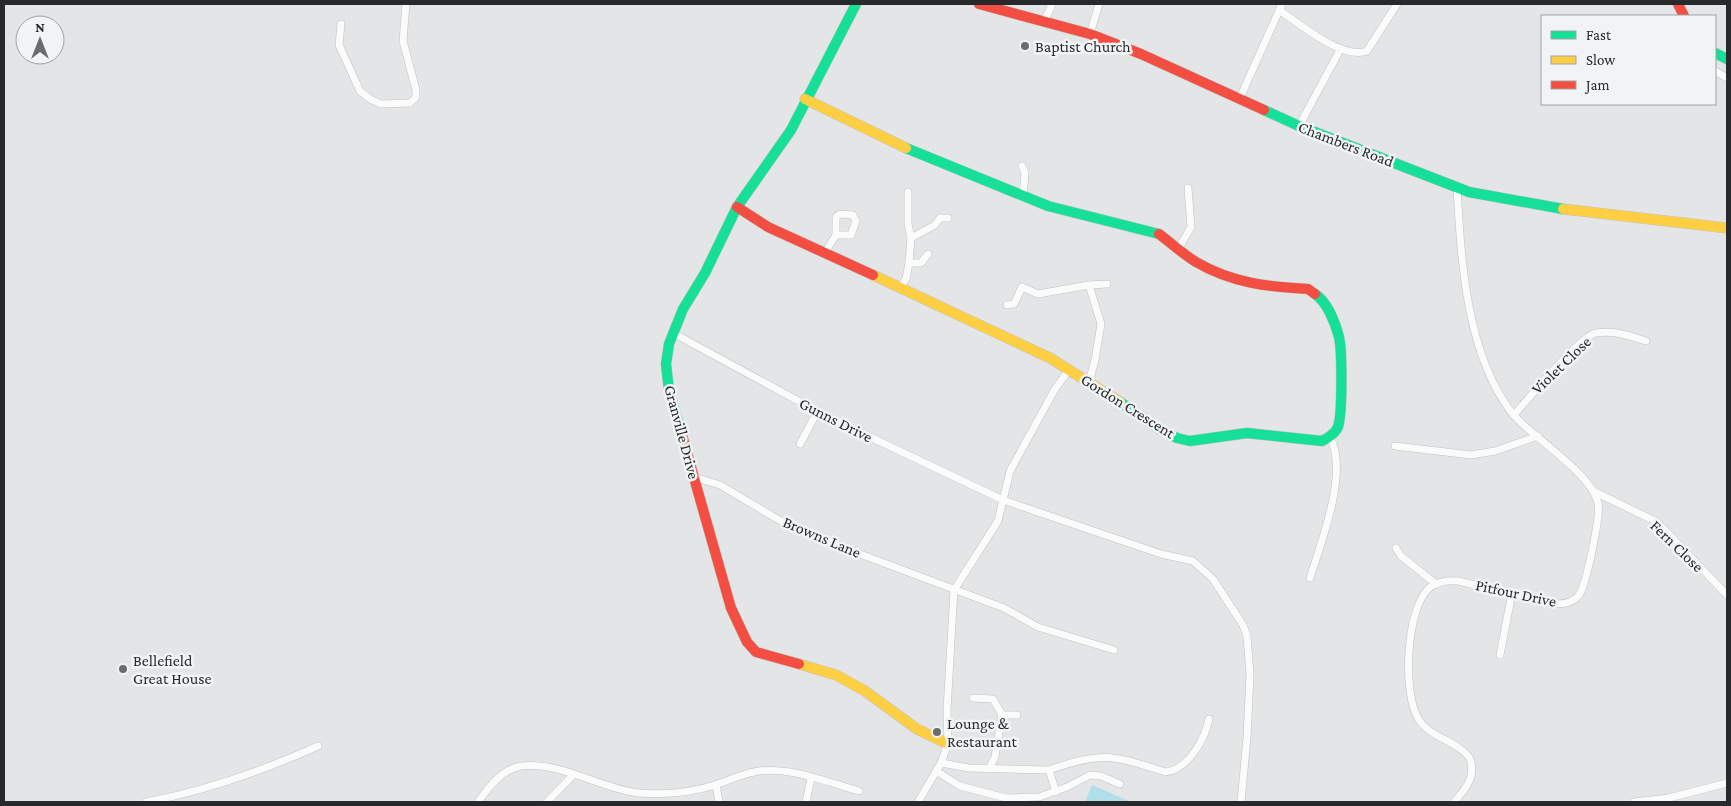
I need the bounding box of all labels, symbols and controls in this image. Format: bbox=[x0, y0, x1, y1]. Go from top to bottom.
north arrow bbox=[15, 15, 65, 65]
legend bbox=[1541, 15, 1716, 105]
text: N bbox=[35, 19, 45, 35]
text: Fast bbox=[1586, 27, 1612, 43]
place label: Baptist Church bbox=[1035, 38, 1131, 56]
marker: Baptist Church bbox=[1019, 40, 1031, 52]
text: Slow bbox=[1586, 52, 1616, 68]
text: Jam bbox=[1584, 77, 1609, 94]
street label: Chambers Road bbox=[1296, 118, 1397, 170]
street label: Violet Close bbox=[1528, 333, 1594, 397]
street label: Gordon Crescent bbox=[1078, 370, 1178, 442]
street label: Granville Drive bbox=[661, 383, 703, 481]
street label: Gunns Drive bbox=[797, 394, 875, 446]
street label: Browns Lane bbox=[781, 513, 863, 561]
street label: Fern Close bbox=[1647, 517, 1707, 575]
street label: Pitfour Drive bbox=[1474, 576, 1558, 610]
place label: Bellefield Great House bbox=[133, 652, 211, 687]
marker: Bellefield Great House bbox=[117, 663, 129, 675]
place label: Lounge & Restaurant bbox=[947, 715, 1017, 750]
marker: Lounge & Restaurant bbox=[931, 726, 943, 738]

